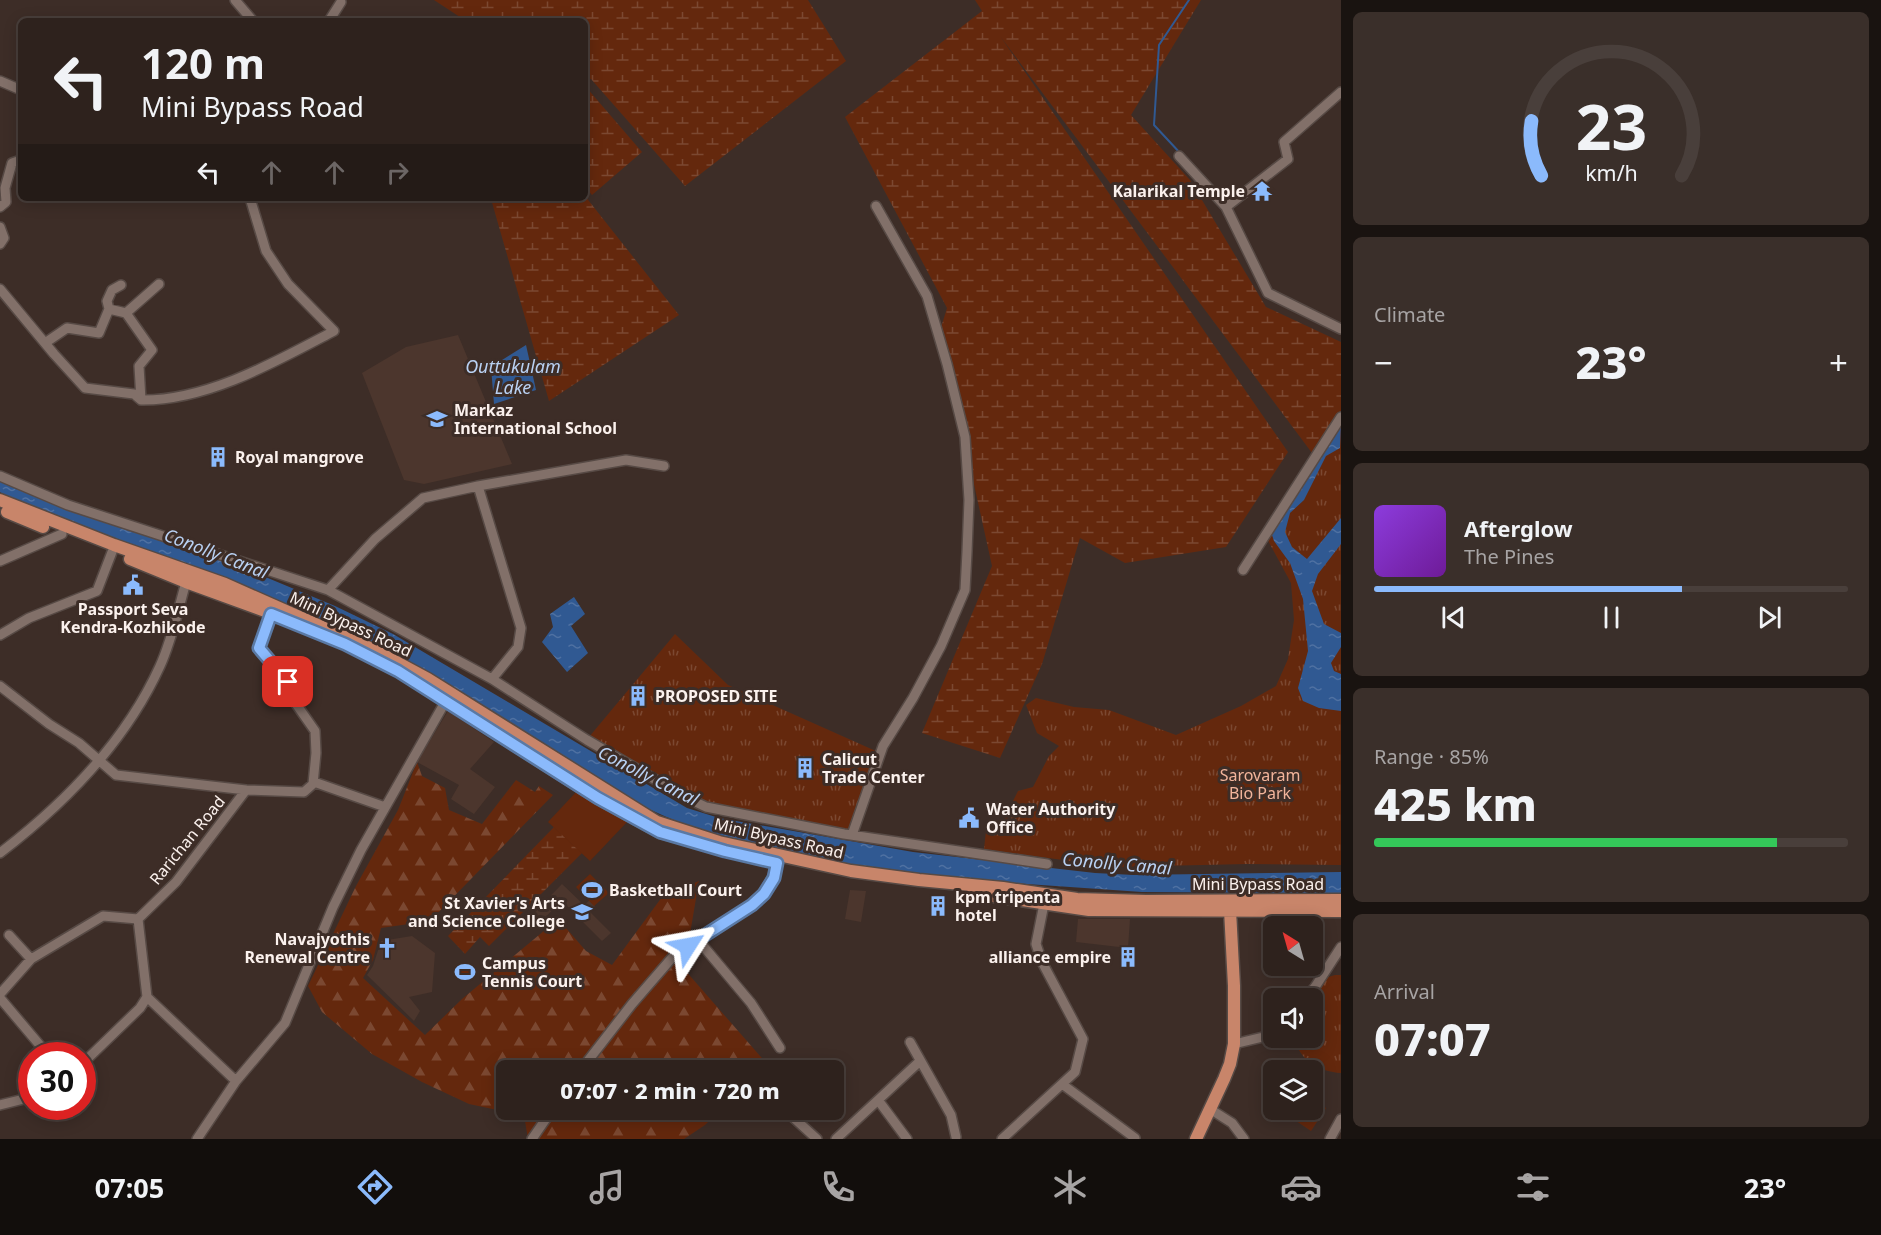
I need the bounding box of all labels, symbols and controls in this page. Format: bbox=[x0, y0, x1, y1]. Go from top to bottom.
text: 120 m bbox=[141, 34, 265, 91]
icon: left bbox=[42, 42, 120, 120]
text: 23 bbox=[1575, 83, 1647, 168]
text: Mini Bypass Road bbox=[141, 88, 364, 125]
icon: left bbox=[192, 156, 225, 189]
icon: ahead bbox=[255, 156, 288, 189]
icon: ahead bbox=[318, 156, 351, 189]
icon: right bbox=[381, 156, 414, 189]
text: km/h bbox=[1585, 158, 1637, 187]
temple icon: Kalarikal Temple bbox=[1250, 179, 1274, 203]
place label: Kalarikal Temple bbox=[1112, 180, 1245, 202]
text: Climate bbox=[1374, 301, 1445, 328]
text: 23° bbox=[1575, 331, 1647, 392]
text: − bbox=[1374, 340, 1393, 385]
text: + bbox=[1829, 340, 1848, 385]
water label: Outtukulam Lake bbox=[465, 354, 561, 399]
place label: Markaz International School bbox=[454, 399, 617, 439]
school or university icon: Markaz International School bbox=[425, 407, 449, 431]
building icon: Royal mangrove bbox=[206, 445, 230, 469]
place label: Royal mangrove bbox=[235, 446, 364, 468]
text: Afterglow bbox=[1464, 513, 1573, 543]
water label: Conolly Canal bbox=[161, 522, 272, 584]
text: The Pines bbox=[1464, 543, 1554, 570]
public building icon: Passport Seva Kendra-Kozhikode bbox=[121, 573, 145, 597]
street label: Mini Bypass Road bbox=[286, 586, 416, 662]
place label: Passport Seva Kendra-Kozhikode bbox=[60, 598, 206, 638]
icon: previous bbox=[1437, 601, 1470, 634]
icon: pause bbox=[1595, 601, 1628, 634]
icon: next bbox=[1753, 601, 1786, 634]
pin bbox=[262, 656, 313, 707]
icon: arrive bbox=[271, 665, 304, 698]
building icon: PROPOSED SITE bbox=[626, 684, 650, 708]
place label: PROPOSED SITE bbox=[655, 685, 778, 707]
water label: Conolly Canal bbox=[594, 740, 703, 811]
text: Range · 85% bbox=[1374, 743, 1489, 770]
place label: Calicut Trade Center bbox=[822, 748, 925, 788]
building icon: Calicut Trade Center bbox=[793, 756, 817, 780]
park label: Sarovaram Bio Park bbox=[1220, 764, 1300, 804]
text: 425 km bbox=[1374, 773, 1537, 834]
street label: Rarichan Road bbox=[144, 791, 230, 889]
place label: Water Authority Office bbox=[986, 798, 1116, 838]
public building icon: Water Authority Office bbox=[957, 806, 981, 830]
street label: Mini Bypass Road bbox=[712, 812, 846, 864]
water label: Conolly Canal bbox=[1061, 846, 1173, 880]
street label: Mini Bypass Road bbox=[1192, 873, 1324, 895]
sports icon: Basketball Court bbox=[580, 878, 604, 902]
place label: Basketball Court bbox=[609, 879, 742, 901]
place label: kpm tripenta hotel bbox=[955, 886, 1060, 926]
place label: St Xavier's Arts and Science College bbox=[408, 892, 565, 932]
building icon: kpm tripenta hotel bbox=[926, 894, 950, 918]
school or university icon: St Xavier's Arts and Science College bbox=[570, 900, 594, 924]
position arrow bbox=[656, 914, 720, 978]
north arrow bbox=[1263, 916, 1323, 976]
map controls bbox=[1263, 916, 1323, 1120]
place label: Navajyothis Renewal Centre bbox=[245, 928, 370, 968]
church icon: Navajyothis Renewal Centre bbox=[375, 936, 399, 960]
building icon: alliance empire bbox=[1116, 945, 1140, 969]
place label: alliance empire bbox=[989, 946, 1111, 968]
place label: Campus Tennis Court bbox=[482, 952, 582, 992]
sports icon: Campus Tennis Court bbox=[453, 960, 477, 984]
text: Arrival bbox=[1374, 978, 1435, 1005]
button: sound bbox=[1263, 988, 1323, 1048]
text: 07:07 bbox=[1374, 1008, 1491, 1069]
speed limit sign: 30 bbox=[18, 1042, 96, 1120]
button: layers bbox=[1263, 1060, 1323, 1120]
text: 07:07 · 2 min · 720 m bbox=[560, 1075, 780, 1105]
icon: directions bbox=[354, 1166, 396, 1208]
icon: music bbox=[586, 1166, 628, 1208]
icon: phone bbox=[817, 1166, 859, 1208]
icon: climate bbox=[1049, 1166, 1091, 1208]
icon: car bbox=[1280, 1166, 1322, 1208]
icon: filters bbox=[1512, 1166, 1554, 1208]
text: 07:05 bbox=[95, 1169, 164, 1206]
text: 23° bbox=[1744, 1169, 1786, 1206]

